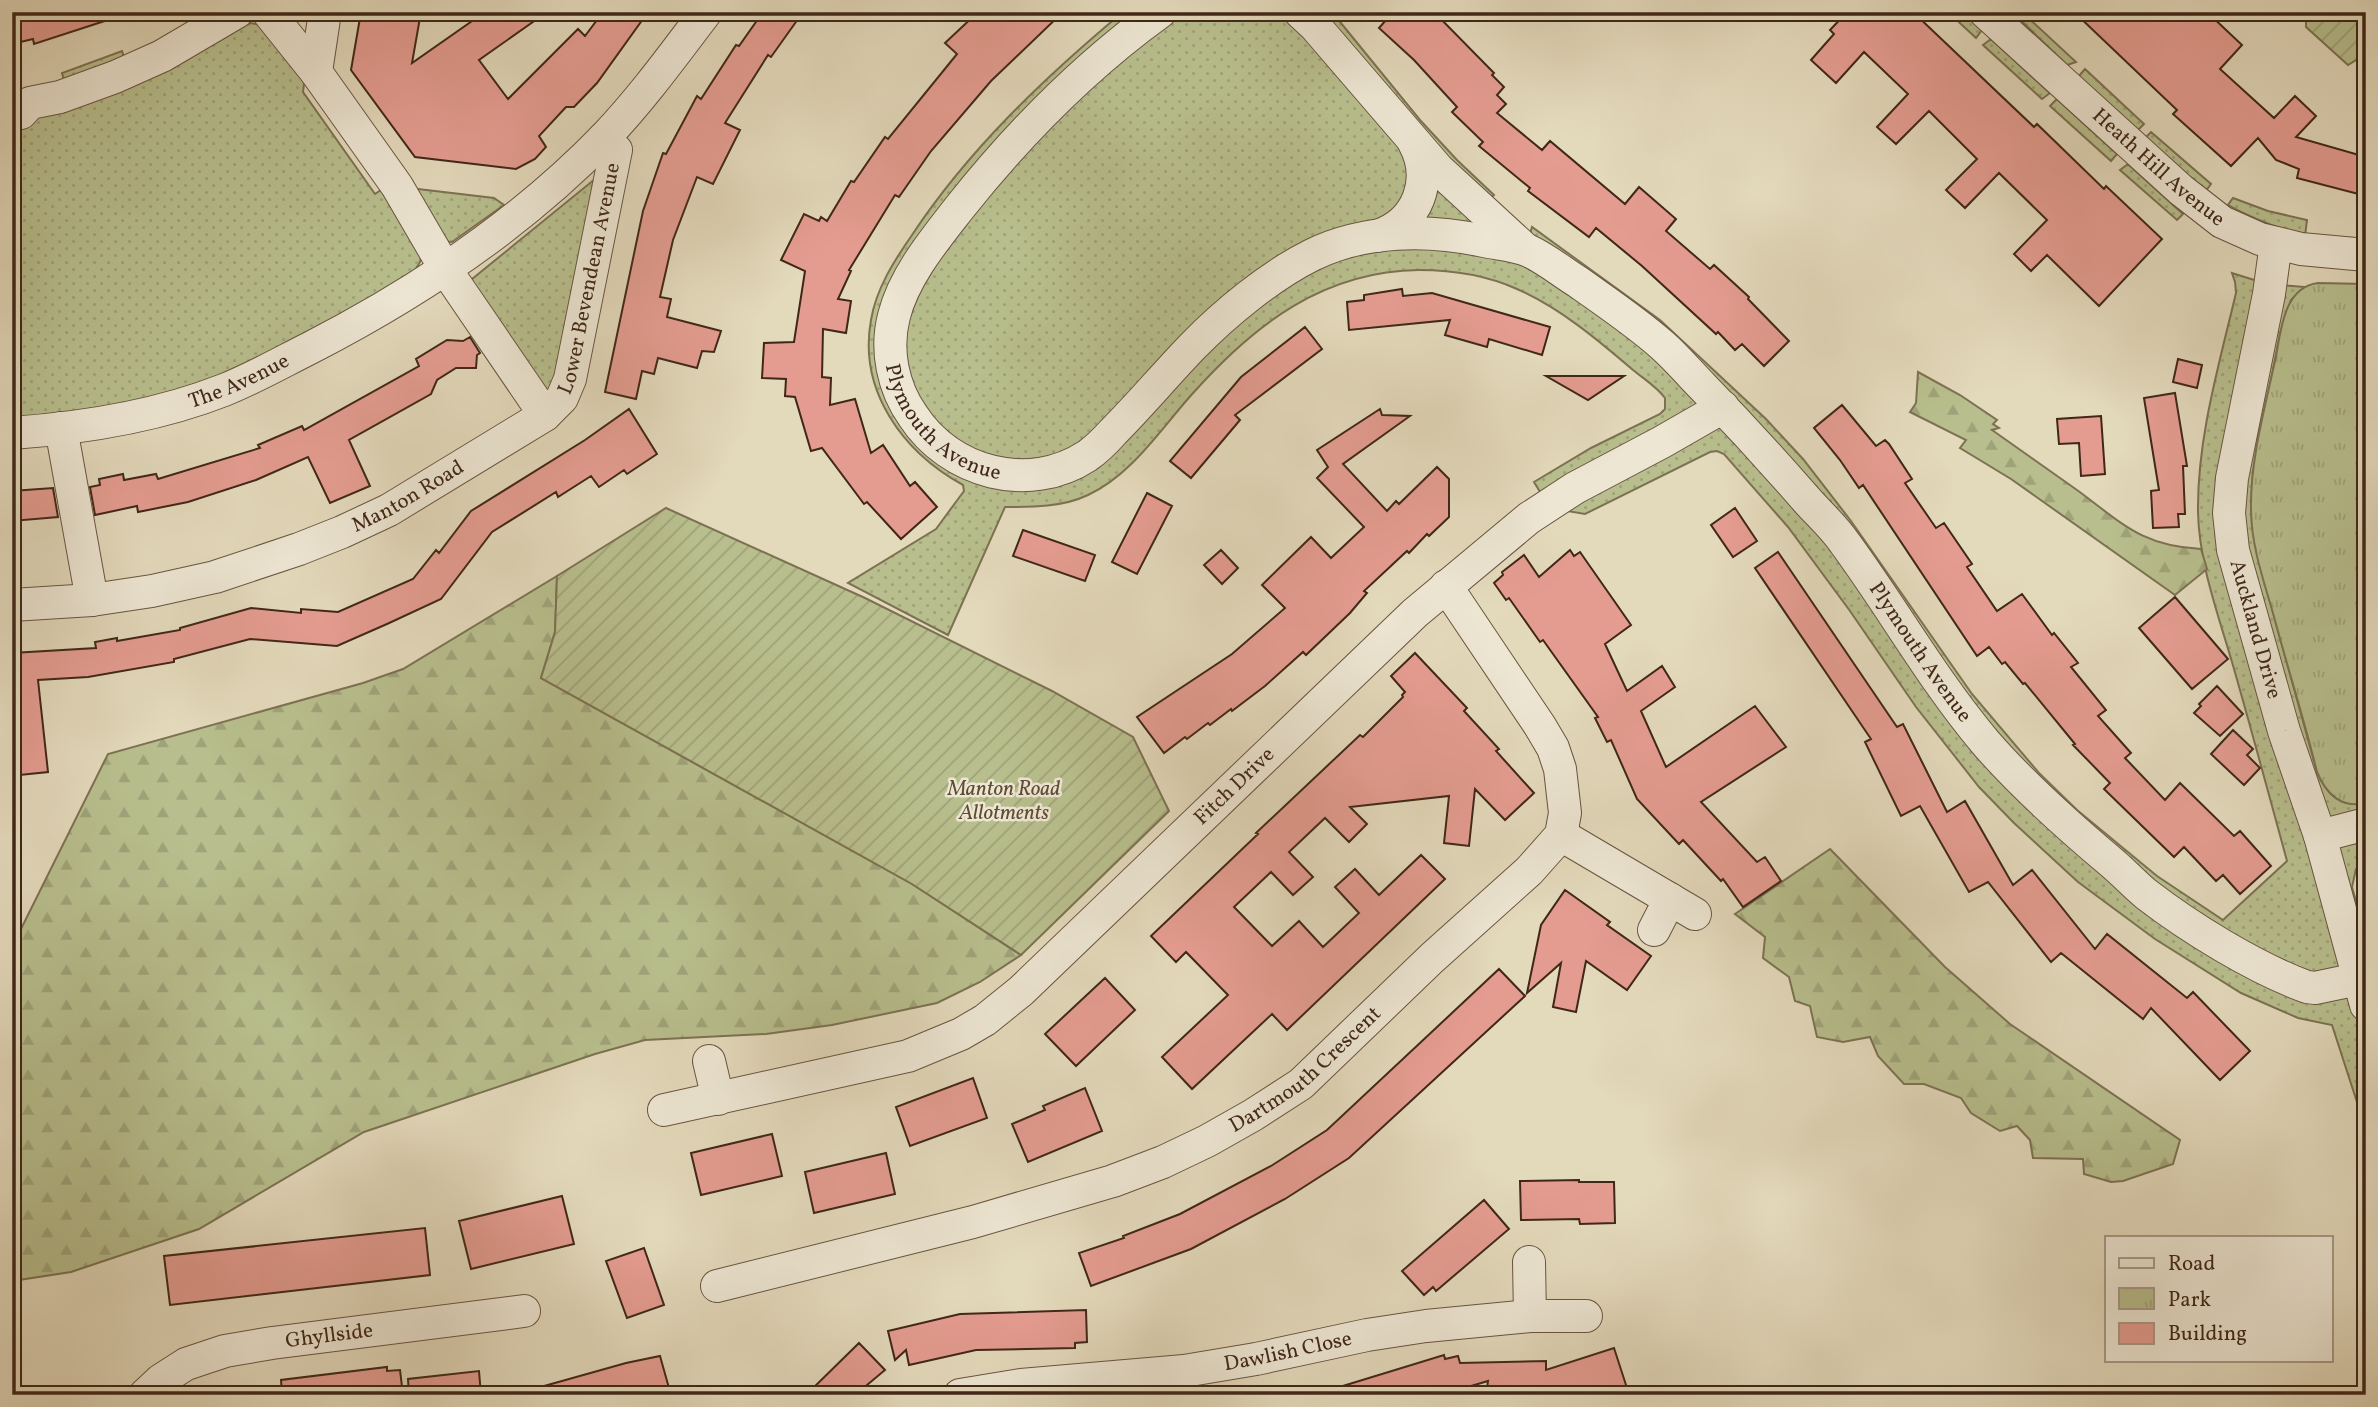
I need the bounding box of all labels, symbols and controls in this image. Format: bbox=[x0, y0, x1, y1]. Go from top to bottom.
street label: Heath Hill Avenue bbox=[2086, 102, 2231, 234]
street label: Lower Bevendean Avenue bbox=[551, 160, 628, 399]
street label: The Avenue bbox=[185, 347, 294, 416]
street label: Plymouth Avenue bbox=[878, 361, 1004, 488]
street label: Manton Road bbox=[347, 453, 470, 540]
street label: Auckland Drive bbox=[2222, 557, 2289, 702]
street label: Plymouth Avenue bbox=[1862, 576, 1979, 729]
street label: Fitch Drive bbox=[1188, 741, 1281, 832]
park label: Manton Road Allotments bbox=[947, 775, 1060, 828]
street label: Dartmouth Crescent bbox=[1224, 1000, 1388, 1140]
legend bbox=[2105, 1236, 2332, 1362]
text: Road bbox=[2168, 1250, 2215, 1279]
text: Park bbox=[2168, 1286, 2211, 1315]
street label: Ghyllside bbox=[284, 1316, 375, 1356]
text: Building bbox=[2168, 1320, 2247, 1349]
street label: Dawlish Close bbox=[1222, 1324, 1354, 1379]

